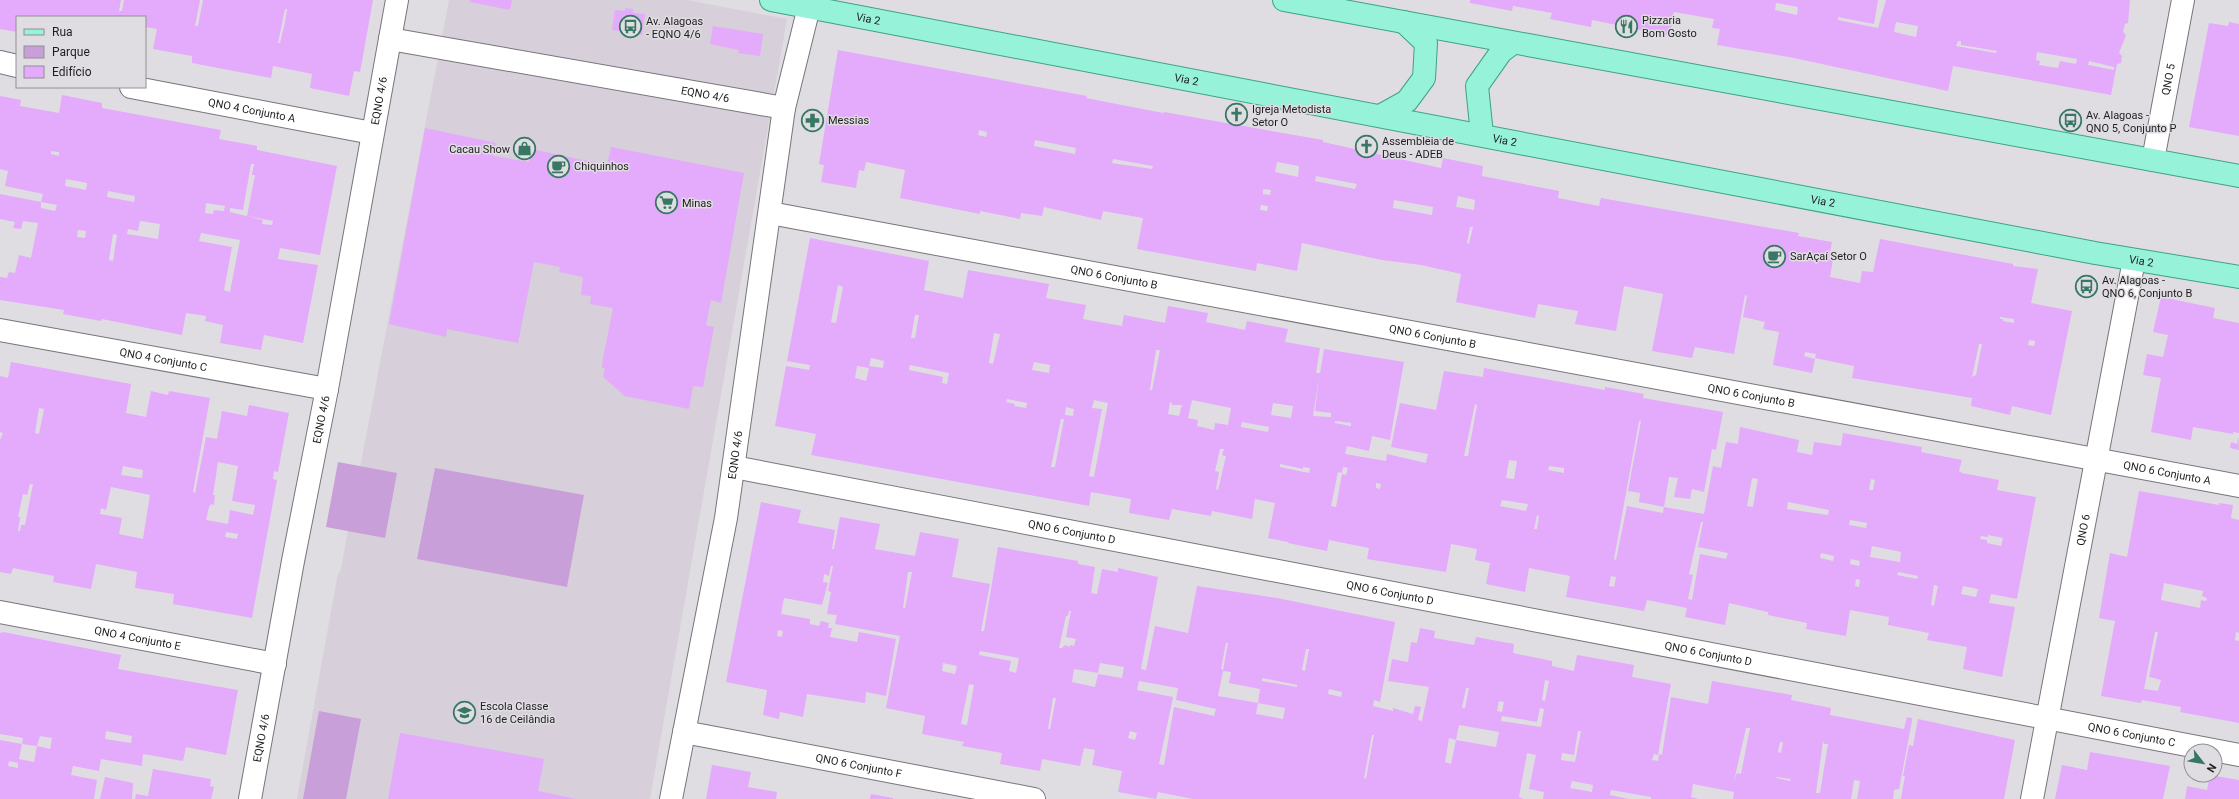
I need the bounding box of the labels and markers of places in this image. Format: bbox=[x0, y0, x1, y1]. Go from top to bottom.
restaurant icon: Pizzaria Bom Gosto bbox=[1614, 13, 1640, 39]
bus stop icon: Av. Alagoas - EQNO 4/6 bbox=[617, 14, 643, 40]
place label: Pizzaria Bom Gosto bbox=[1642, 14, 1697, 40]
place label: Av. Alagoas - EQNO 4/6 bbox=[646, 15, 704, 41]
church icon: Igreja Metodista Setor O bbox=[1224, 102, 1250, 128]
place label: Igreja Metodista Setor O bbox=[1252, 103, 1331, 129]
pharmacy icon: Messias bbox=[800, 107, 826, 133]
bus stop icon: Av. Alagoas - QNO 5, Conjunto P bbox=[2058, 108, 2084, 134]
place label: Av. Alagoas - QNO 5, Conjunto P bbox=[2086, 109, 2177, 135]
place label: Messias bbox=[828, 114, 869, 127]
church icon: Assembleia de Deus - ADEB bbox=[1353, 134, 1379, 160]
place label: Assembleia de Deus - ADEB bbox=[1382, 135, 1454, 161]
shop icon: Cacau Show bbox=[512, 136, 538, 162]
place label: Cacau Show bbox=[449, 143, 511, 156]
cafe icon: Chiquinhos bbox=[546, 153, 572, 179]
place label: Chiquinhos bbox=[574, 160, 629, 173]
supermarket icon: Minas bbox=[654, 190, 680, 216]
place label: Minas bbox=[682, 197, 712, 210]
cafe icon: SarAçaí Setor O bbox=[1762, 243, 1788, 269]
place label: SarAçaí Setor O bbox=[1790, 250, 1867, 263]
bus stop icon: Av. Alagoas - QNO 6, Conjunto B bbox=[2074, 273, 2100, 299]
place label: Av. Alagoas - QNO 6, Conjunto B bbox=[2102, 274, 2193, 300]
school or university icon: Escola Classe 16 de Ceilândia bbox=[452, 699, 478, 725]
place label: Escola Classe 16 de Ceilândia bbox=[480, 700, 555, 726]

